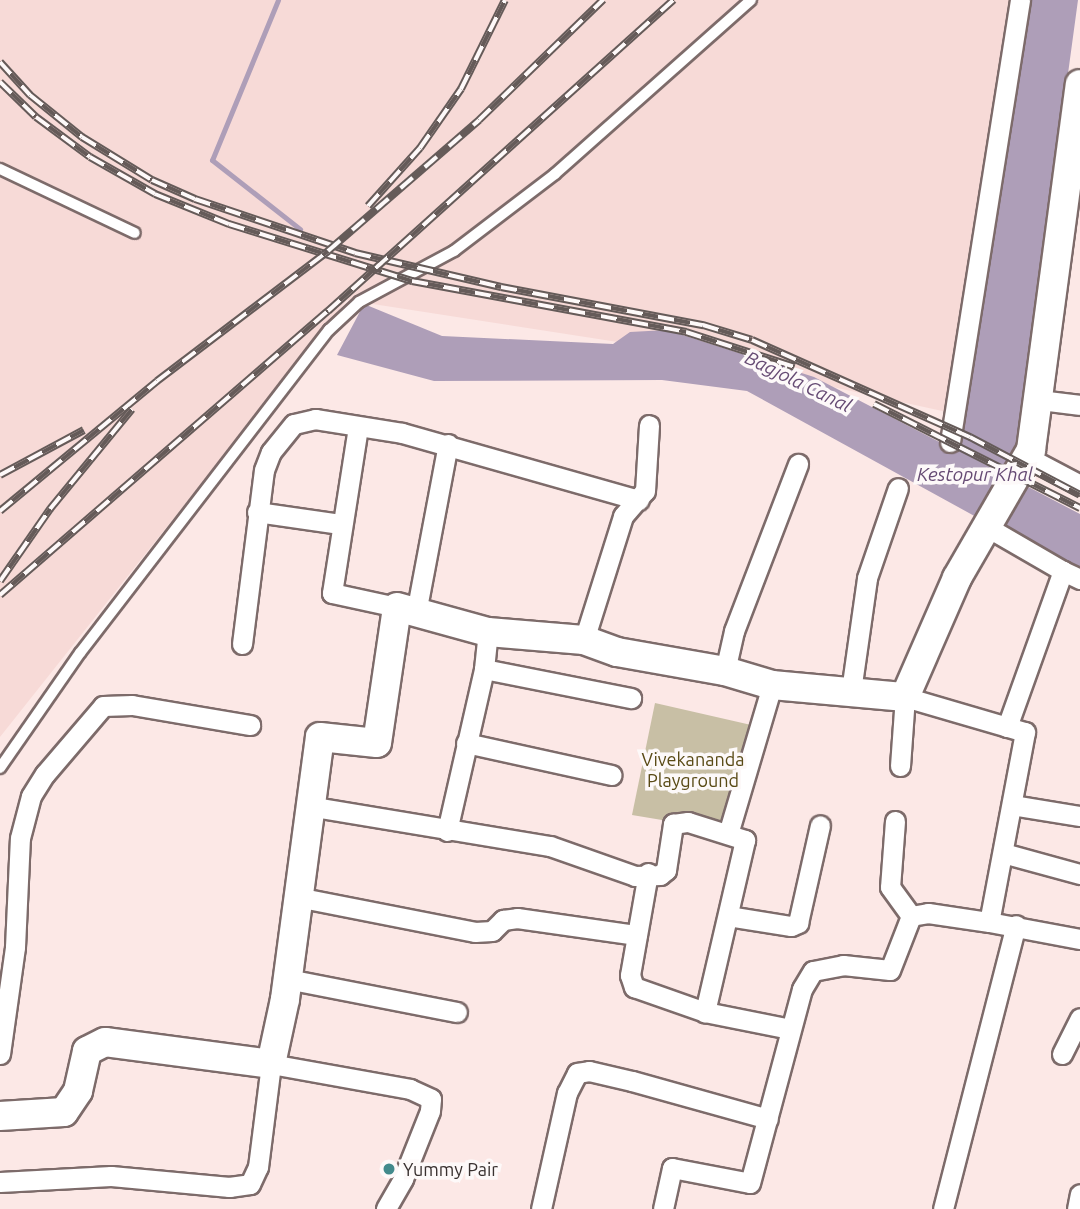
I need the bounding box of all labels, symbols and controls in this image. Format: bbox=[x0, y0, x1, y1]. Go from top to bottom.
water label: Bagjola Canal bbox=[741, 346, 855, 418]
water label: Kestopur Khal bbox=[917, 464, 1033, 486]
park label: Vivekananda Playground bbox=[642, 749, 744, 792]
place label: Yummy Pair bbox=[403, 1158, 498, 1180]
marker: Yummy Pair bbox=[381, 1161, 397, 1177]

